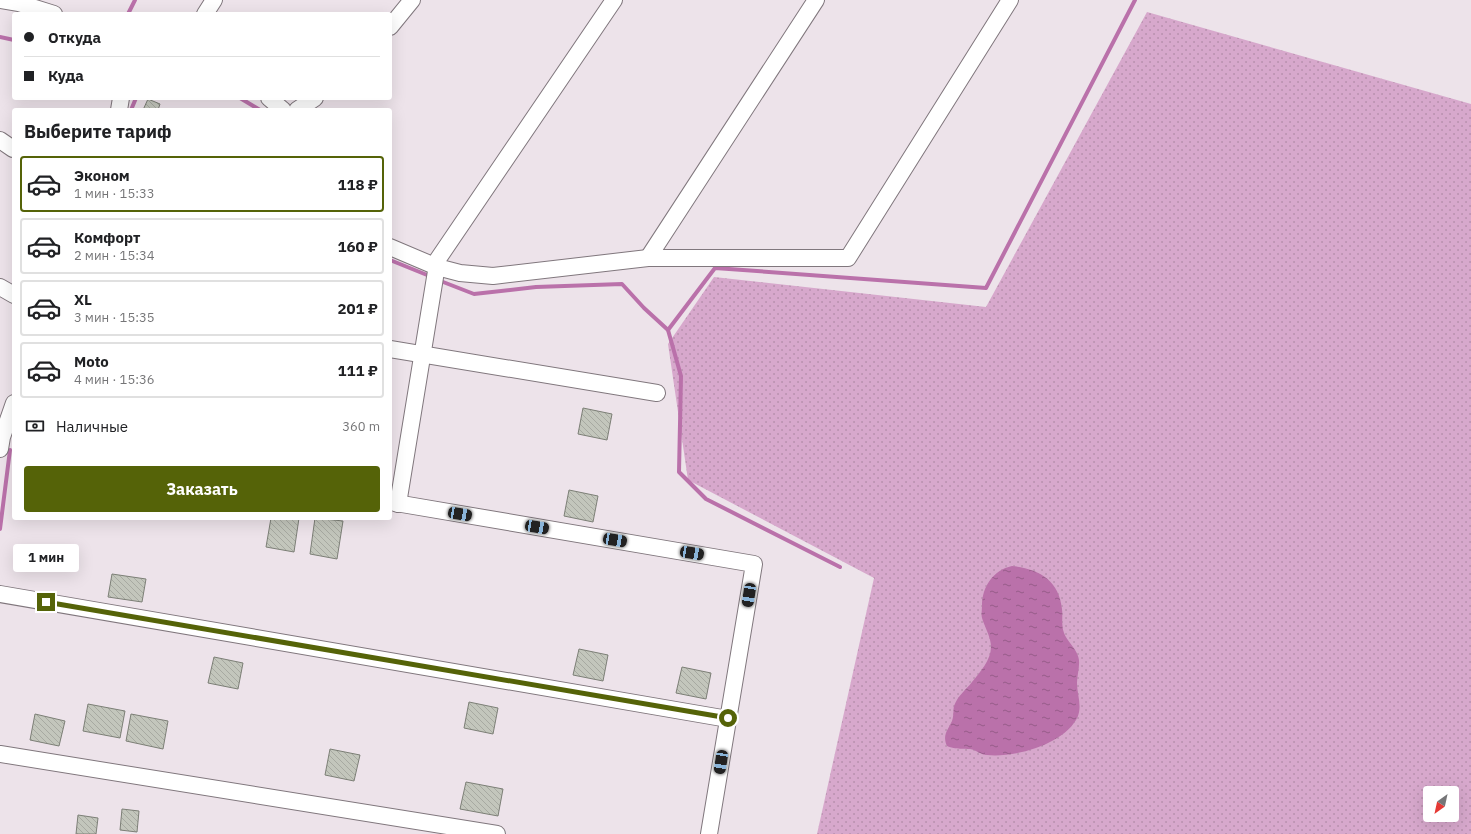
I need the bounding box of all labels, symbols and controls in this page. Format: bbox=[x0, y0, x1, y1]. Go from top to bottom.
text: Откуда bbox=[48, 28, 101, 47]
text: Куда bbox=[48, 66, 84, 85]
text: Выберите тариф bbox=[24, 120, 171, 143]
icon: car bbox=[26, 166, 62, 202]
text: Эконом bbox=[74, 166, 130, 185]
text: 118 ₽ bbox=[338, 175, 378, 194]
text: 1 мин · 15:33 bbox=[74, 185, 155, 202]
icon: car bbox=[26, 228, 62, 264]
text: Комфорт bbox=[74, 228, 140, 247]
text: 160 ₽ bbox=[338, 237, 378, 256]
text: 2 мин · 15:34 bbox=[74, 247, 155, 264]
icon: car bbox=[26, 290, 62, 326]
text: XL bbox=[74, 290, 92, 309]
text: 201 ₽ bbox=[338, 299, 378, 318]
text: 3 мин · 15:35 bbox=[74, 309, 155, 326]
icon: car bbox=[26, 352, 62, 388]
text: Moto bbox=[74, 352, 109, 371]
text: 111 ₽ bbox=[338, 361, 378, 380]
text: 4 мин · 15:36 bbox=[74, 371, 155, 388]
icon: cash bbox=[24, 415, 46, 437]
text: Наличные bbox=[56, 417, 128, 436]
text: 360 m bbox=[342, 418, 380, 435]
button: Заказать bbox=[24, 466, 380, 512]
car bbox=[447, 506, 473, 522]
car bbox=[524, 519, 550, 535]
car bbox=[602, 532, 628, 548]
callout: 1 мин bbox=[13, 544, 79, 572]
car bbox=[679, 545, 705, 561]
text: 1 мин bbox=[28, 549, 64, 566]
car bbox=[741, 582, 757, 608]
route end bbox=[37, 593, 55, 611]
route start bbox=[719, 709, 737, 727]
car bbox=[713, 749, 729, 775]
north arrow bbox=[1423, 786, 1459, 822]
map controls bbox=[1423, 786, 1459, 822]

